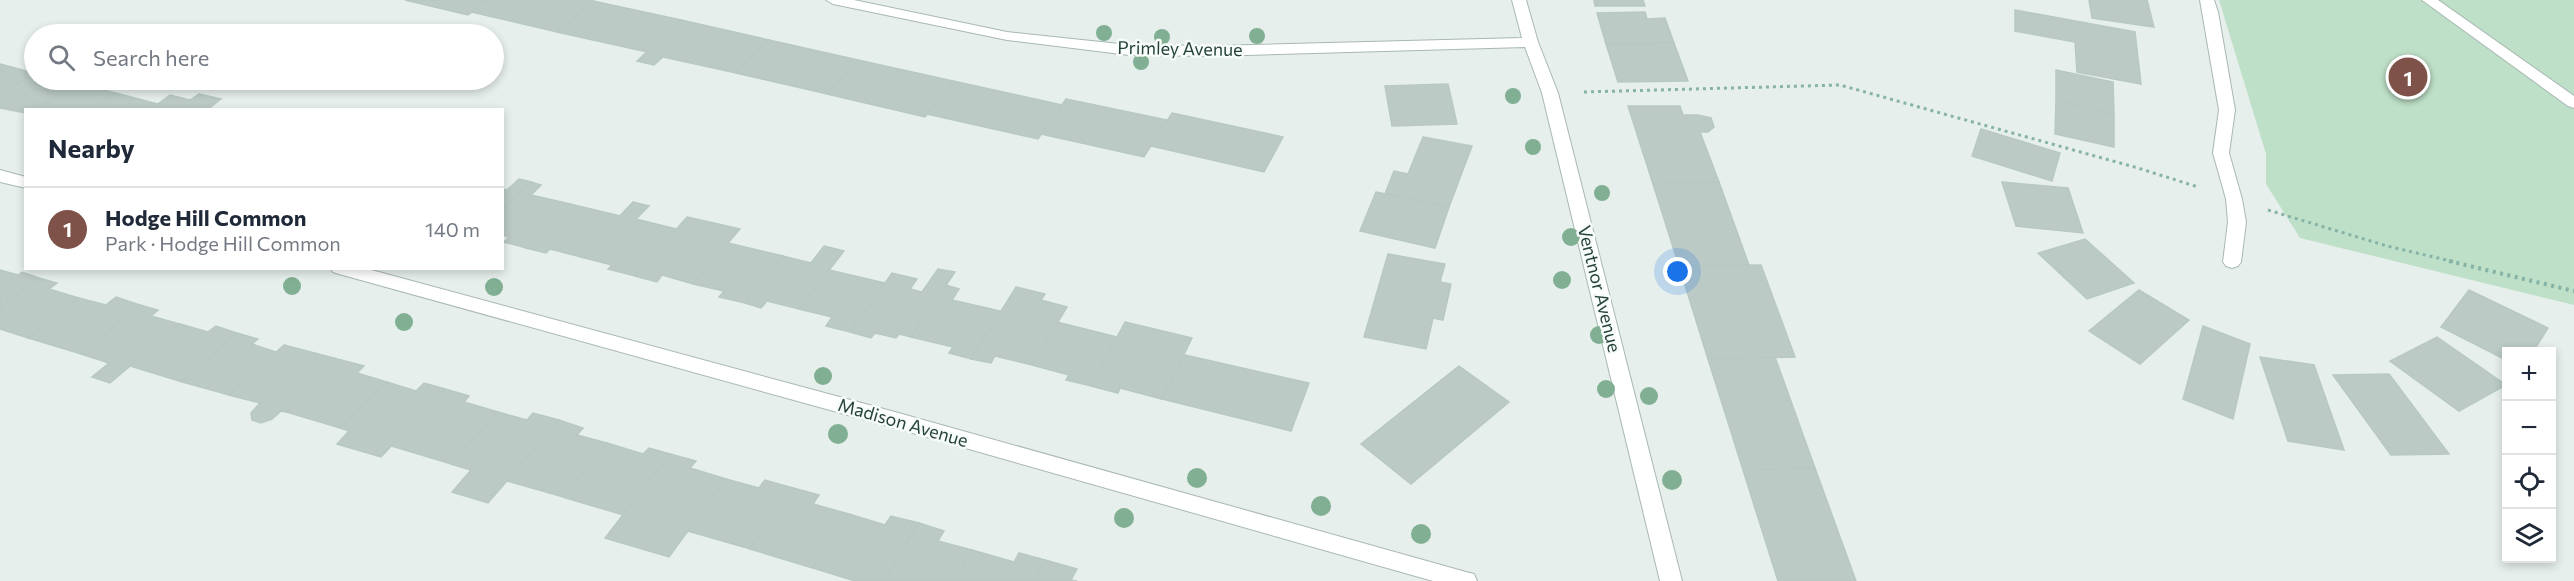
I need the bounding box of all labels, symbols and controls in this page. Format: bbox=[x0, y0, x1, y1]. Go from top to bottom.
search box bbox=[24, 24, 504, 90]
street label: Primley Avenue bbox=[1117, 36, 1243, 60]
icon: search bbox=[45, 41, 78, 74]
text: Search here bbox=[93, 44, 209, 71]
pin: 1 bbox=[2388, 54, 2428, 100]
text: Nearby bbox=[48, 132, 135, 163]
text: Hodge Hill Common bbox=[105, 204, 306, 231]
text: 1 bbox=[63, 217, 72, 241]
text: 140 m bbox=[425, 217, 480, 241]
street label: Ventnor Avenue bbox=[1574, 223, 1626, 354]
text: Park · Hodge Hill Common bbox=[105, 231, 341, 255]
your location bbox=[1663, 257, 1692, 286]
map controls bbox=[2502, 347, 2556, 563]
button: + bbox=[2502, 347, 2556, 401]
street label: Madison Avenue bbox=[836, 393, 971, 451]
button: − bbox=[2502, 401, 2556, 455]
button: locate bbox=[2502, 455, 2556, 509]
button: layers bbox=[2502, 509, 2556, 563]

